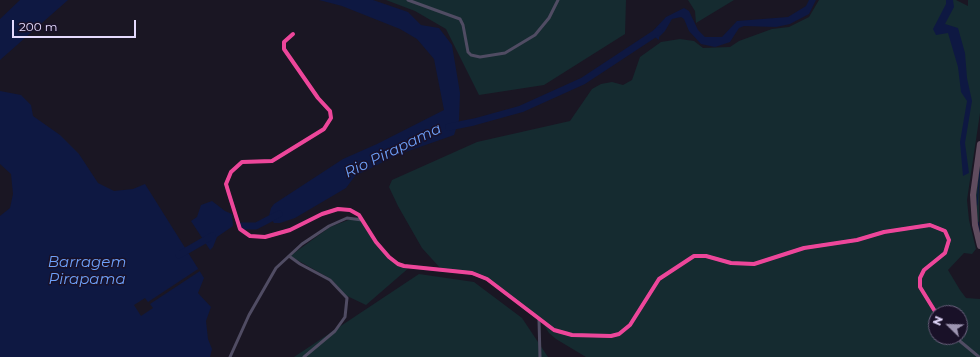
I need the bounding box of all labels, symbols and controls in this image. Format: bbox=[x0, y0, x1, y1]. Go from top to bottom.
scale bar bbox=[14, 12, 138, 38]
text: 200 m bbox=[19, 19, 58, 34]
water label: Rio Pirapama bbox=[342, 120, 444, 182]
water label: Barragem Pirapama bbox=[48, 254, 126, 289]
north arrow bbox=[928, 305, 968, 345]
text: N bbox=[930, 314, 946, 328]

